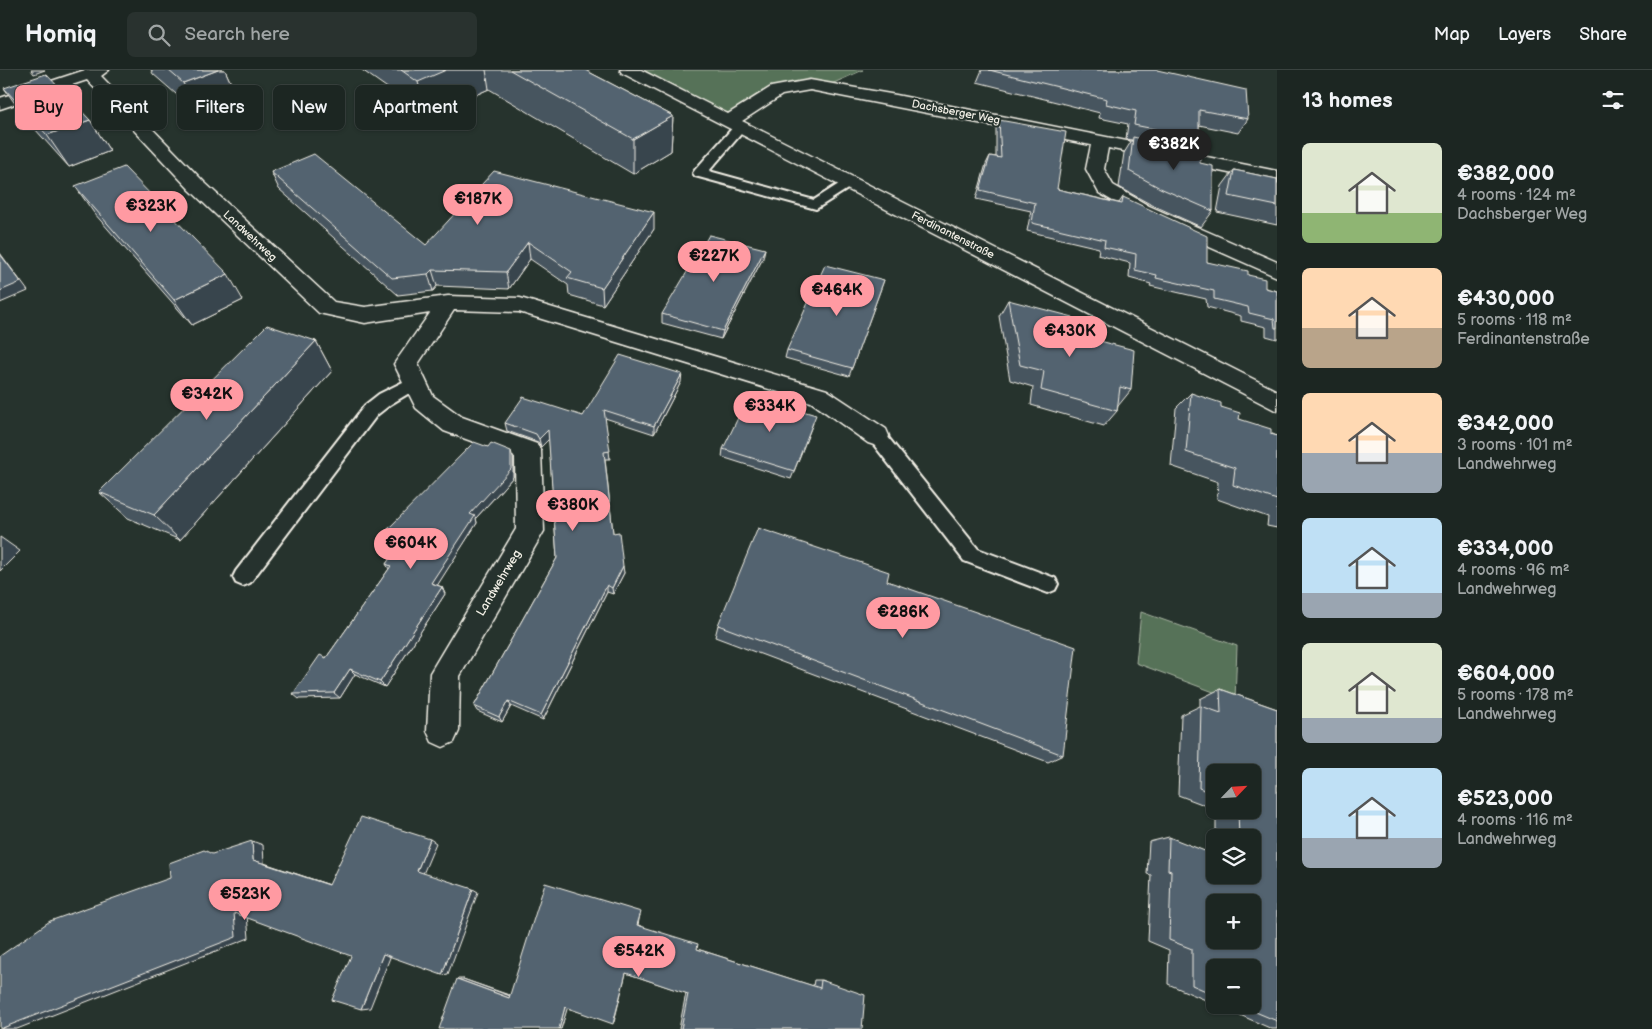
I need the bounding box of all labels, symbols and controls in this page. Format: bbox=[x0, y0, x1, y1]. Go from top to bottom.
search box bbox=[127, 12, 477, 57]
text: Homiq bbox=[25, 20, 97, 49]
icon: search bbox=[145, 21, 173, 49]
text: Search here bbox=[185, 23, 290, 46]
text: Map bbox=[1434, 24, 1470, 45]
text: Layers bbox=[1498, 24, 1551, 45]
text: Share bbox=[1579, 24, 1627, 45]
chip: Buy bbox=[15, 85, 82, 130]
chip: Rent bbox=[92, 85, 167, 130]
chip: Filters bbox=[177, 85, 263, 130]
chip: New bbox=[273, 85, 345, 130]
chip: Apartment bbox=[355, 85, 476, 130]
icon: filters bbox=[1599, 86, 1627, 114]
text: 13 homes bbox=[1302, 88, 1393, 113]
street label: Dachsberger Weg bbox=[911, 97, 1001, 127]
pin: €382K bbox=[1139, 128, 1209, 171]
text: €382K bbox=[1148, 135, 1200, 154]
text: €382,000 bbox=[1457, 161, 1554, 186]
icon: home bbox=[1342, 163, 1402, 223]
pin: €187K bbox=[443, 184, 513, 226]
text: 4 rooms · 124 m² bbox=[1457, 186, 1576, 205]
pin: €323K bbox=[116, 190, 186, 233]
text: €187K bbox=[454, 190, 502, 209]
text: €323K bbox=[126, 197, 176, 216]
text: Dachsberger Weg bbox=[1457, 205, 1587, 224]
street label: Landwehrweg bbox=[221, 208, 279, 264]
street label: Ferdinantenstraße bbox=[909, 208, 997, 262]
pin: €227K bbox=[679, 240, 749, 283]
text: €227K bbox=[689, 247, 739, 266]
pin: €464K bbox=[802, 274, 872, 317]
text: €464K bbox=[811, 281, 863, 300]
text: €430,000 bbox=[1457, 286, 1554, 311]
icon: home bbox=[1342, 288, 1402, 348]
text: 5 rooms · 118 m² bbox=[1457, 311, 1572, 330]
pin: €430K bbox=[1035, 316, 1105, 358]
text: €430K bbox=[1044, 322, 1096, 341]
text: Ferdinantenstraße bbox=[1457, 330, 1590, 349]
pin: €342K bbox=[172, 378, 242, 421]
text: €342K bbox=[181, 385, 233, 404]
pin: €334K bbox=[735, 390, 805, 433]
text: €334K bbox=[744, 397, 796, 416]
text: €342,000 bbox=[1457, 411, 1554, 436]
icon: home bbox=[1342, 413, 1402, 473]
text: 3 rooms · 101 m² bbox=[1457, 436, 1573, 455]
text: Landwehrweg bbox=[1457, 455, 1556, 474]
pin: €380K bbox=[538, 490, 608, 532]
text: €380K bbox=[547, 496, 599, 515]
pin: €604K bbox=[376, 528, 446, 570]
text: €604K bbox=[385, 534, 437, 553]
text: €334,000 bbox=[1457, 536, 1554, 561]
icon: home bbox=[1342, 538, 1402, 598]
street label: Landwehrweg bbox=[473, 547, 525, 619]
text: 4 rooms · 96 m² bbox=[1457, 561, 1570, 580]
text: Landwehrweg bbox=[1457, 580, 1556, 599]
pin: €286K bbox=[868, 596, 938, 639]
text: €286K bbox=[877, 603, 929, 622]
text: €604,000 bbox=[1457, 661, 1555, 686]
icon: home bbox=[1342, 663, 1402, 723]
text: 5 rooms · 178 m² bbox=[1457, 686, 1574, 705]
text: Landwehrweg bbox=[1457, 705, 1556, 724]
north arrow bbox=[1206, 764, 1261, 819]
map controls bbox=[1206, 764, 1261, 1014]
text: €523,000 bbox=[1457, 786, 1553, 811]
icon: home bbox=[1342, 788, 1402, 848]
text: 4 rooms · 116 m² bbox=[1457, 811, 1573, 830]
button: layers bbox=[1206, 829, 1261, 884]
text: Landwehrweg bbox=[1457, 830, 1556, 849]
pin: €523K bbox=[210, 878, 280, 921]
text: €523K bbox=[220, 885, 270, 904]
button: + bbox=[1206, 894, 1261, 949]
pin: €542K bbox=[604, 936, 674, 978]
text: €542K bbox=[613, 942, 665, 961]
button: − bbox=[1206, 959, 1261, 1014]

